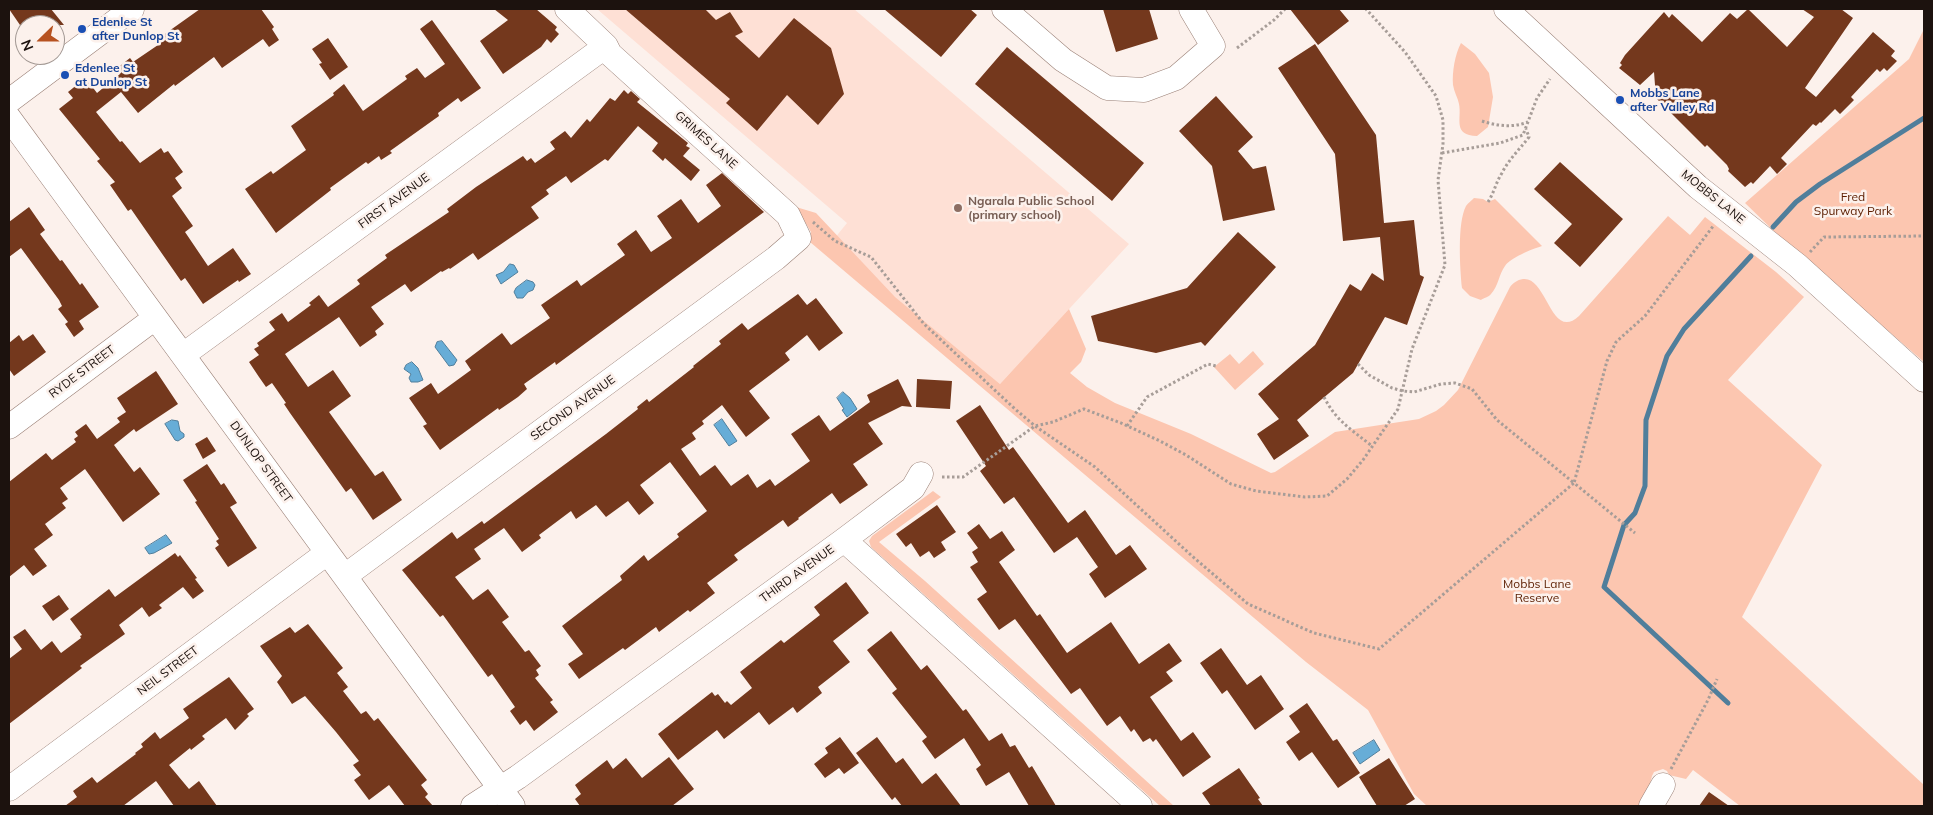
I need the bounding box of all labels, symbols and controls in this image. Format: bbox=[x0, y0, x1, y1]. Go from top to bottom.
north arrow bbox=[15, 15, 65, 65]
place label: Edenlee St after Dunlop St bbox=[92, 15, 179, 43]
marker: Edenlee St after Dunlop St bbox=[76, 23, 88, 35]
text: N bbox=[17, 37, 37, 54]
place label: Edenlee St at Dunlop St bbox=[75, 61, 147, 89]
marker: Edenlee St at Dunlop St bbox=[59, 69, 71, 81]
place label: Mobbs Lane after Valley Rd bbox=[1630, 86, 1714, 114]
marker: Mobbs Lane after Valley Rd bbox=[1614, 94, 1626, 106]
street label: GRIMES LANE bbox=[672, 108, 740, 172]
street label: MOBBS LANE bbox=[1678, 167, 1748, 227]
street label: FIRST AVENUE bbox=[356, 170, 432, 232]
park label: Fred Spurway Park bbox=[1814, 190, 1892, 218]
place label: Ngarala Public School (primary school) bbox=[968, 194, 1094, 222]
marker: Ngarala Public School (primary school) bbox=[952, 202, 964, 214]
street label: RYDE STREET bbox=[46, 343, 118, 401]
street label: SECOND AVENUE bbox=[528, 372, 618, 444]
street label: DUNLOP STREET bbox=[227, 419, 295, 505]
street label: THIRD AVENUE bbox=[757, 542, 837, 606]
park label: Mobbs Lane Reserve bbox=[1503, 577, 1571, 605]
street label: NEIL STREET bbox=[135, 643, 201, 699]

